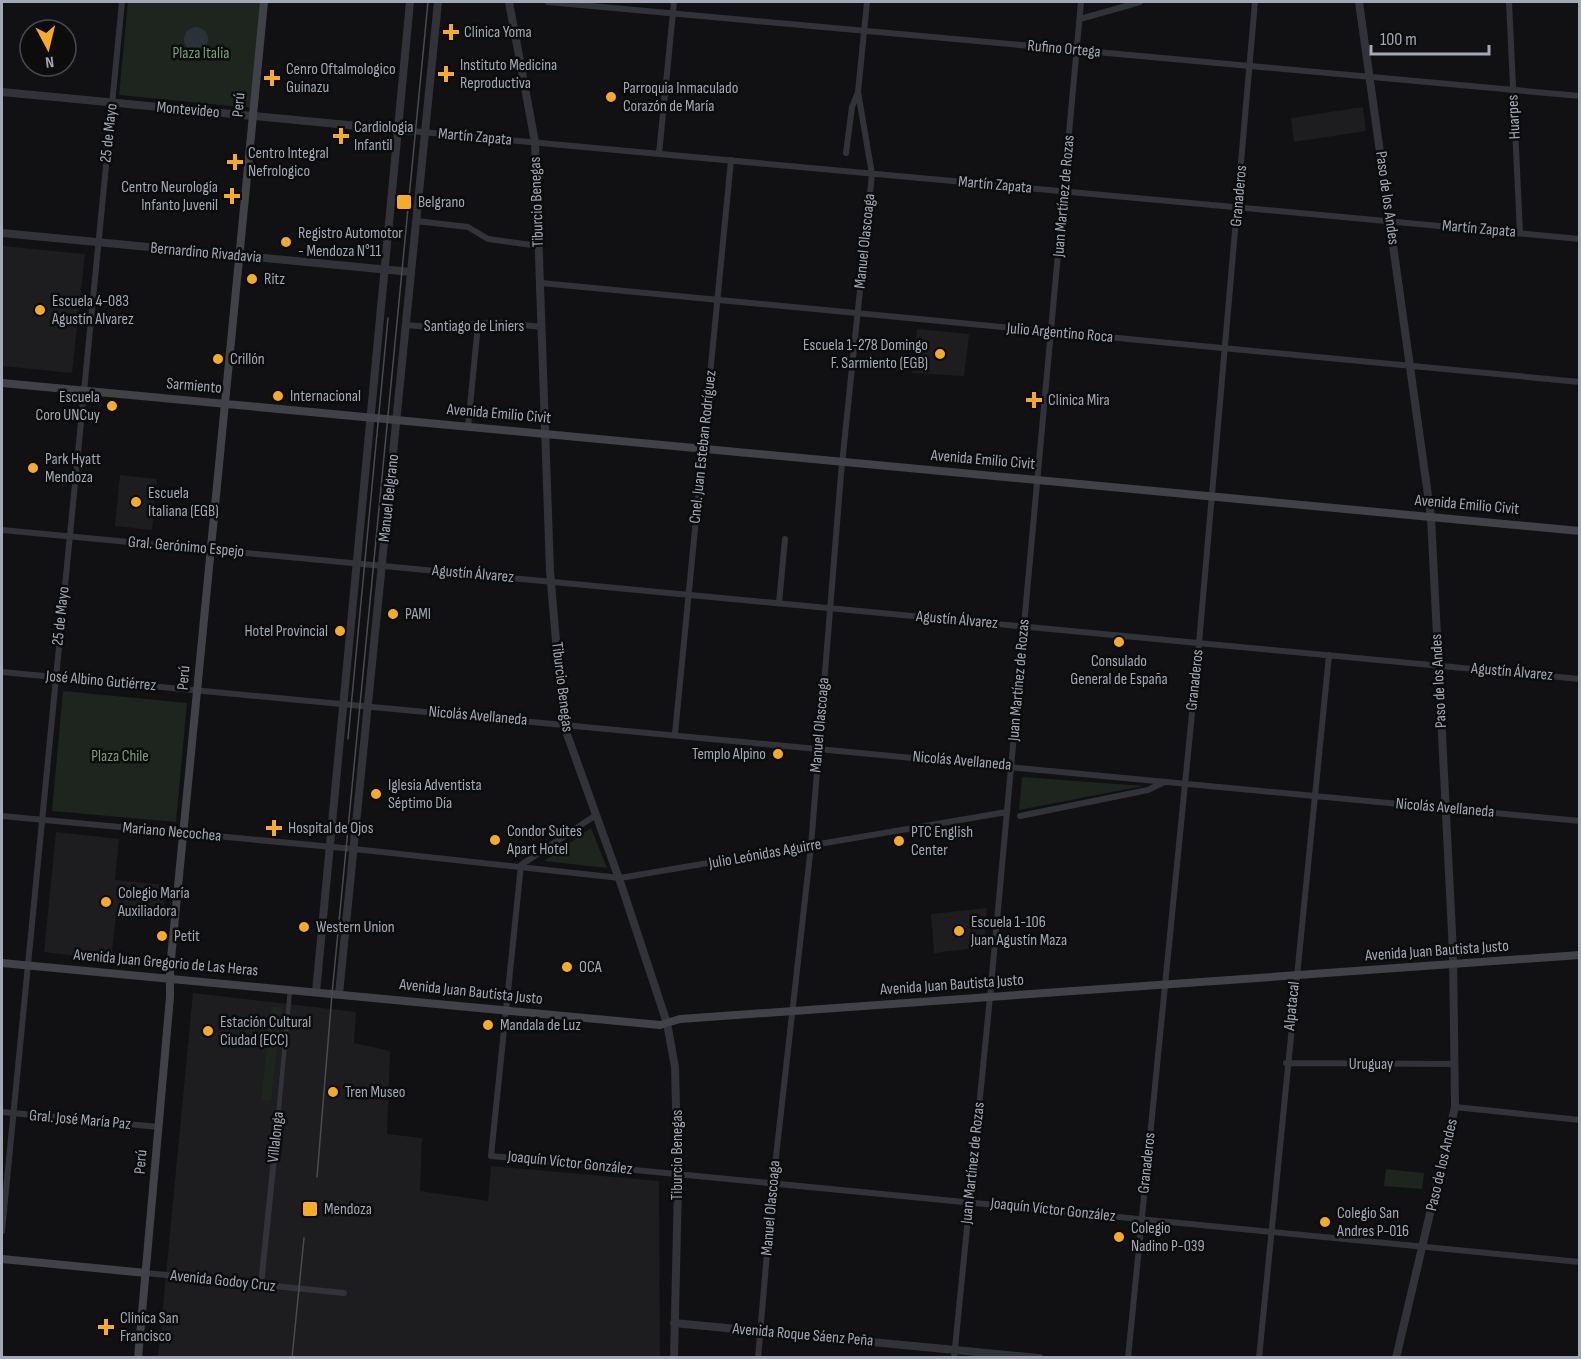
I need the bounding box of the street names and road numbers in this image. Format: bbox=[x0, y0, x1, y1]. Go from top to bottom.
street label: Rufino Ortega bbox=[1027, 36, 1101, 62]
street label: Perú bbox=[228, 92, 250, 118]
street label: Huarpes bbox=[1503, 94, 1525, 140]
street label: Montevideo bbox=[156, 98, 220, 122]
street label: 25 de Mayo bbox=[96, 102, 122, 164]
street label: Martín Zapata bbox=[437, 124, 513, 150]
street label: Juan Martínez de Rozas bbox=[1049, 134, 1079, 259]
street label: Paso de los Andes bbox=[1371, 150, 1403, 246]
street label: Tiburcio Benegas bbox=[526, 156, 548, 248]
street label: Granaderos bbox=[1227, 164, 1251, 227]
street label: Martín Zapata bbox=[957, 172, 1033, 198]
street label: Manuel Olascoaga bbox=[851, 193, 879, 289]
street label: Martín Zapata bbox=[1441, 216, 1517, 242]
street label: Bernardino Rivadavia bbox=[150, 239, 262, 267]
street label: Santiago de Liniers bbox=[424, 317, 524, 336]
street label: Julio Argentino Roca bbox=[1005, 319, 1114, 347]
street label: Cnel. Juan Esteban Rodríguez bbox=[685, 369, 721, 525]
street label: Sarmiento bbox=[165, 374, 223, 398]
street label: Avenida Emilio Civit bbox=[445, 400, 552, 428]
street label: Avenida Emilio Civit bbox=[929, 446, 1036, 474]
street label: Manuel Belgrano bbox=[375, 453, 403, 543]
street label: Avenida Emilio Civit bbox=[1413, 491, 1520, 519]
street label: Gral. Gerónimo Espejo bbox=[127, 532, 245, 562]
street label: Agustín Álvarez bbox=[430, 561, 515, 587]
street label: 25 de Mayo bbox=[48, 585, 74, 647]
street label: Agustín Álvarez bbox=[914, 607, 999, 633]
street label: Juan Martínez de Rozas bbox=[1004, 618, 1034, 743]
street label: Paso de los Andes bbox=[1427, 633, 1451, 728]
street label: Tiburcio Benegas bbox=[547, 641, 577, 733]
street label: Granaderos bbox=[1182, 648, 1208, 712]
street label: Agustín Álvarez bbox=[1469, 659, 1554, 685]
street label: Perú bbox=[173, 665, 195, 691]
street label: José Albino Gutiérrez bbox=[44, 667, 157, 695]
street label: Manuel Olascoaga bbox=[806, 677, 834, 773]
street label: Nicolás Avellaneda bbox=[428, 702, 528, 730]
street label: Nicolás Avellaneda bbox=[912, 747, 1012, 775]
street label: Nicolás Avellaneda bbox=[1395, 794, 1495, 822]
street label: Mariano Necochea bbox=[122, 818, 222, 846]
street label: Julio Leónidas Aguirre bbox=[706, 835, 823, 873]
street label: Avenida Juan Bautista Justo bbox=[1363, 936, 1510, 966]
street label: Avenida Juan Gregorio de Las Heras bbox=[72, 945, 259, 981]
street label: Avenida Juan Bautista Justo bbox=[878, 970, 1025, 1000]
street label: Avenida Juan Bautista Justo bbox=[397, 975, 544, 1009]
street label: Alpatacal bbox=[1280, 981, 1304, 1032]
street label: Uruguay bbox=[1349, 1055, 1393, 1074]
street label: Juan Martínez de Rozas bbox=[957, 1101, 989, 1226]
street label: Gral. José María Paz bbox=[28, 1106, 132, 1134]
street label: Tiburcio Benegas bbox=[668, 1109, 687, 1200]
street label: Villalonga bbox=[264, 1111, 288, 1163]
street label: Paso de los Andes bbox=[1422, 1117, 1462, 1213]
street label: Granaderos bbox=[1134, 1131, 1160, 1195]
street label: Joaquín Víctor González bbox=[506, 1147, 634, 1179]
street label: Perú bbox=[130, 1149, 152, 1175]
street label: Manuel Olascoaga bbox=[757, 1160, 785, 1256]
street label: Joaquín Víctor González bbox=[989, 1194, 1117, 1226]
street label: Avenida Godoy Cruz bbox=[168, 1266, 277, 1296]
street label: Avenida Roque Sáenz Peña bbox=[731, 1319, 874, 1351]

